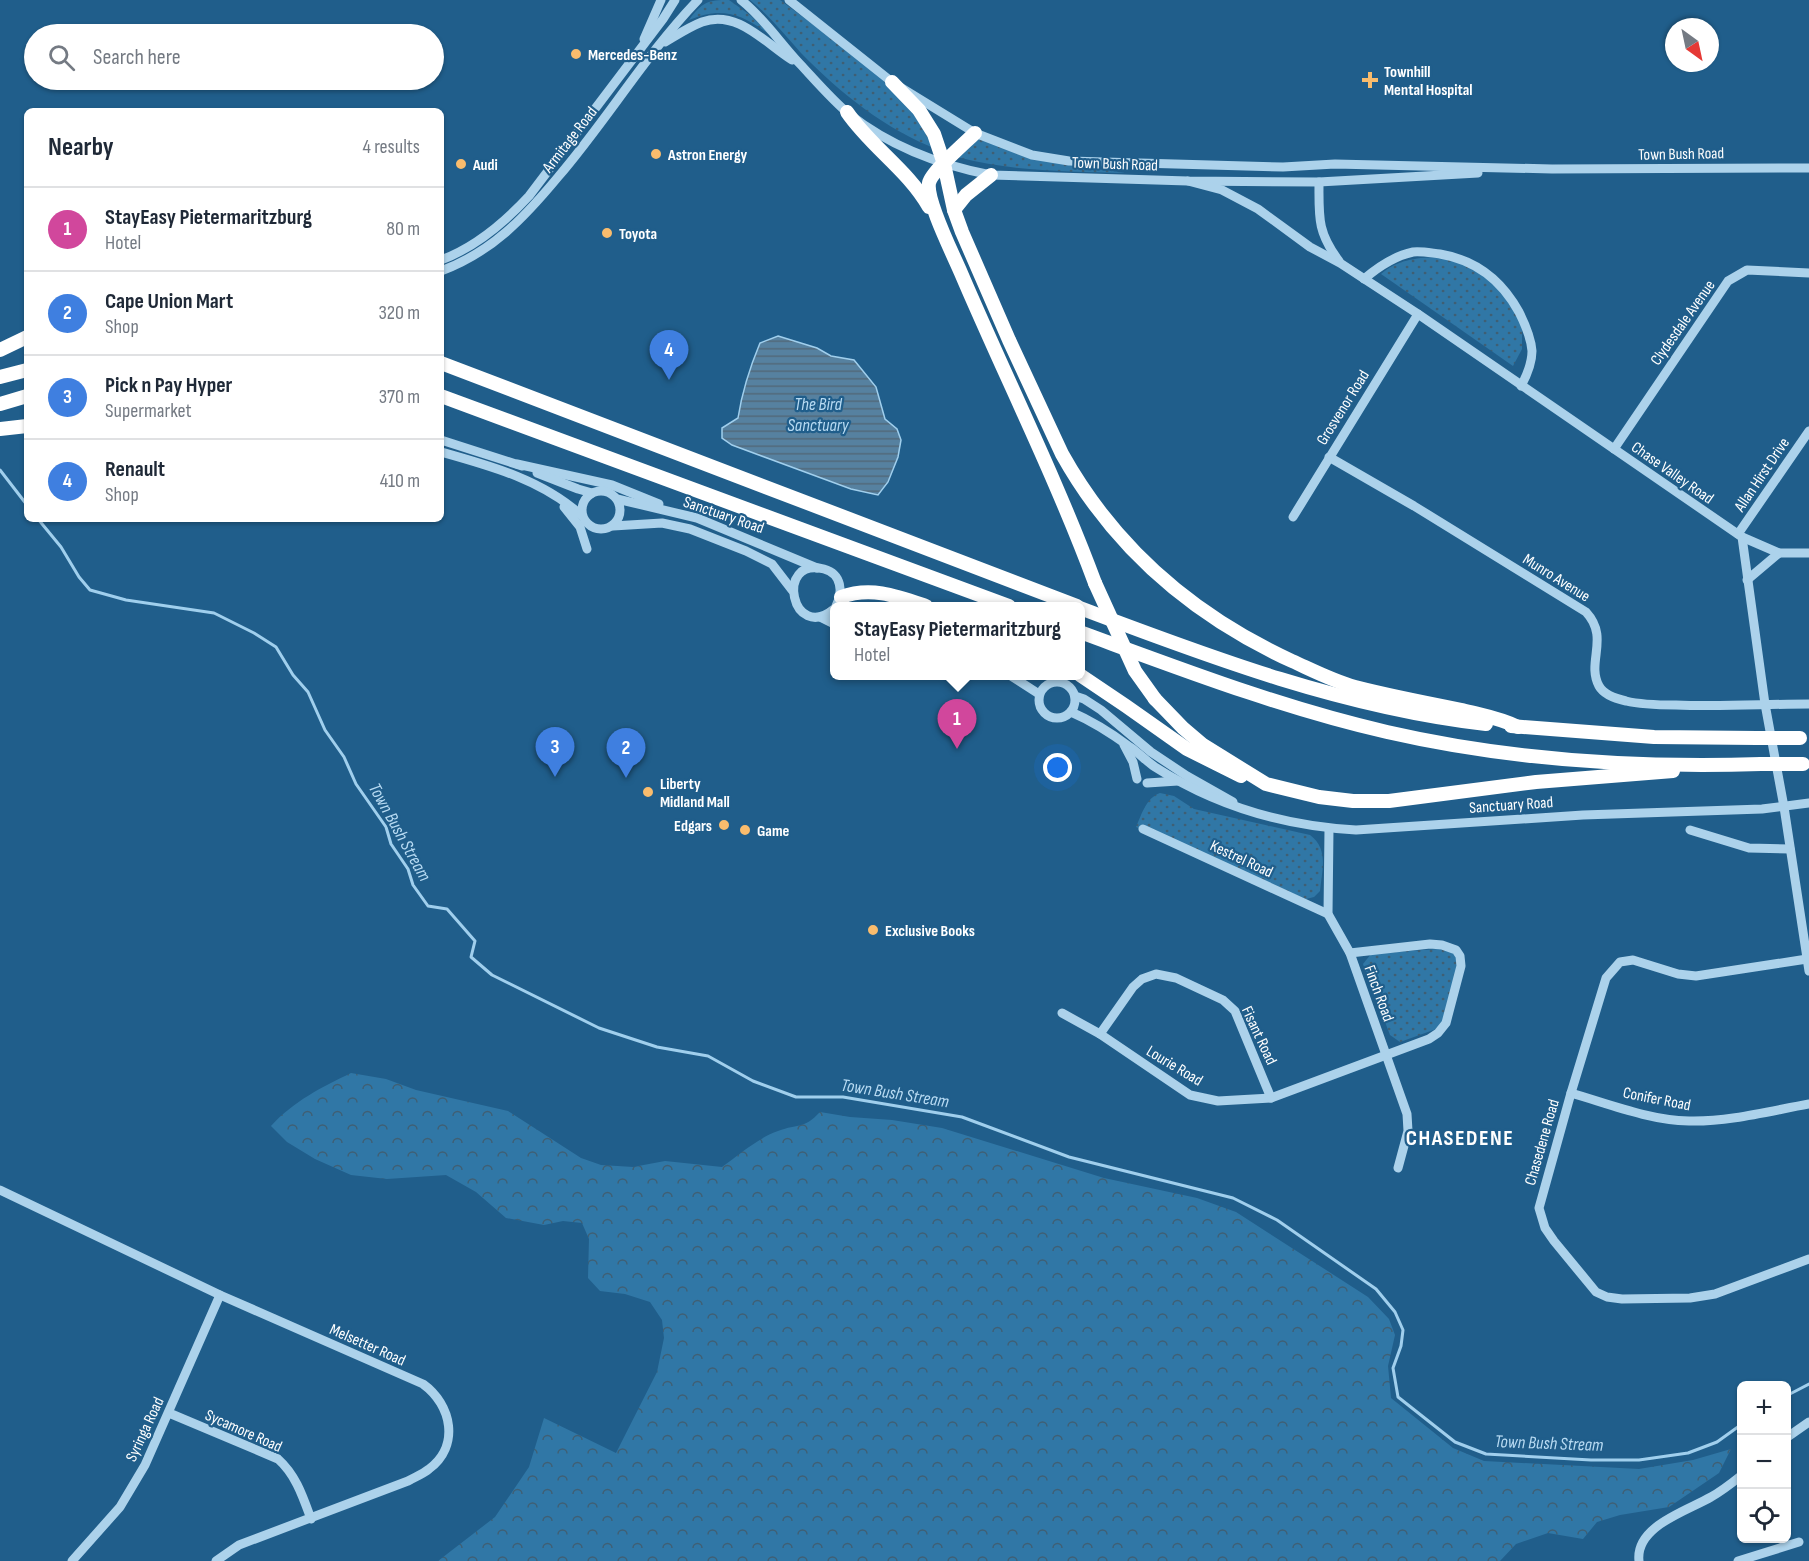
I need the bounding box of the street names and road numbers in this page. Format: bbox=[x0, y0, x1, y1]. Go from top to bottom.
street label: Armitage Road bbox=[538, 103, 602, 177]
street label: Town Bush Road bbox=[1638, 144, 1724, 165]
street label: Town Bush Road bbox=[1072, 154, 1158, 175]
street label: Clydesdale Avenue bbox=[1647, 277, 1720, 369]
street label: Grosvenor Road bbox=[1313, 367, 1374, 449]
street label: Allan Hirst Drive bbox=[1730, 434, 1794, 516]
street label: Chase Valley Road bbox=[1627, 438, 1717, 509]
street label: Sanctuary Road bbox=[681, 493, 766, 538]
street label: Munro Avenue bbox=[1519, 550, 1593, 606]
street label: Sanctuary Road bbox=[1469, 793, 1554, 818]
street label: Kestrel Road bbox=[1207, 837, 1276, 882]
street label: Finch Road bbox=[1360, 963, 1398, 1024]
street label: Fisant Road bbox=[1237, 1003, 1280, 1068]
street label: Lourie Road bbox=[1143, 1042, 1206, 1090]
street label: Conifer Road bbox=[1621, 1084, 1692, 1115]
street label: Chasedene Road bbox=[1521, 1097, 1564, 1188]
street label: Melsetter Road bbox=[327, 1320, 408, 1370]
street label: Syringa Road bbox=[122, 1394, 169, 1465]
street label: Sycamore Road bbox=[202, 1406, 285, 1457]

